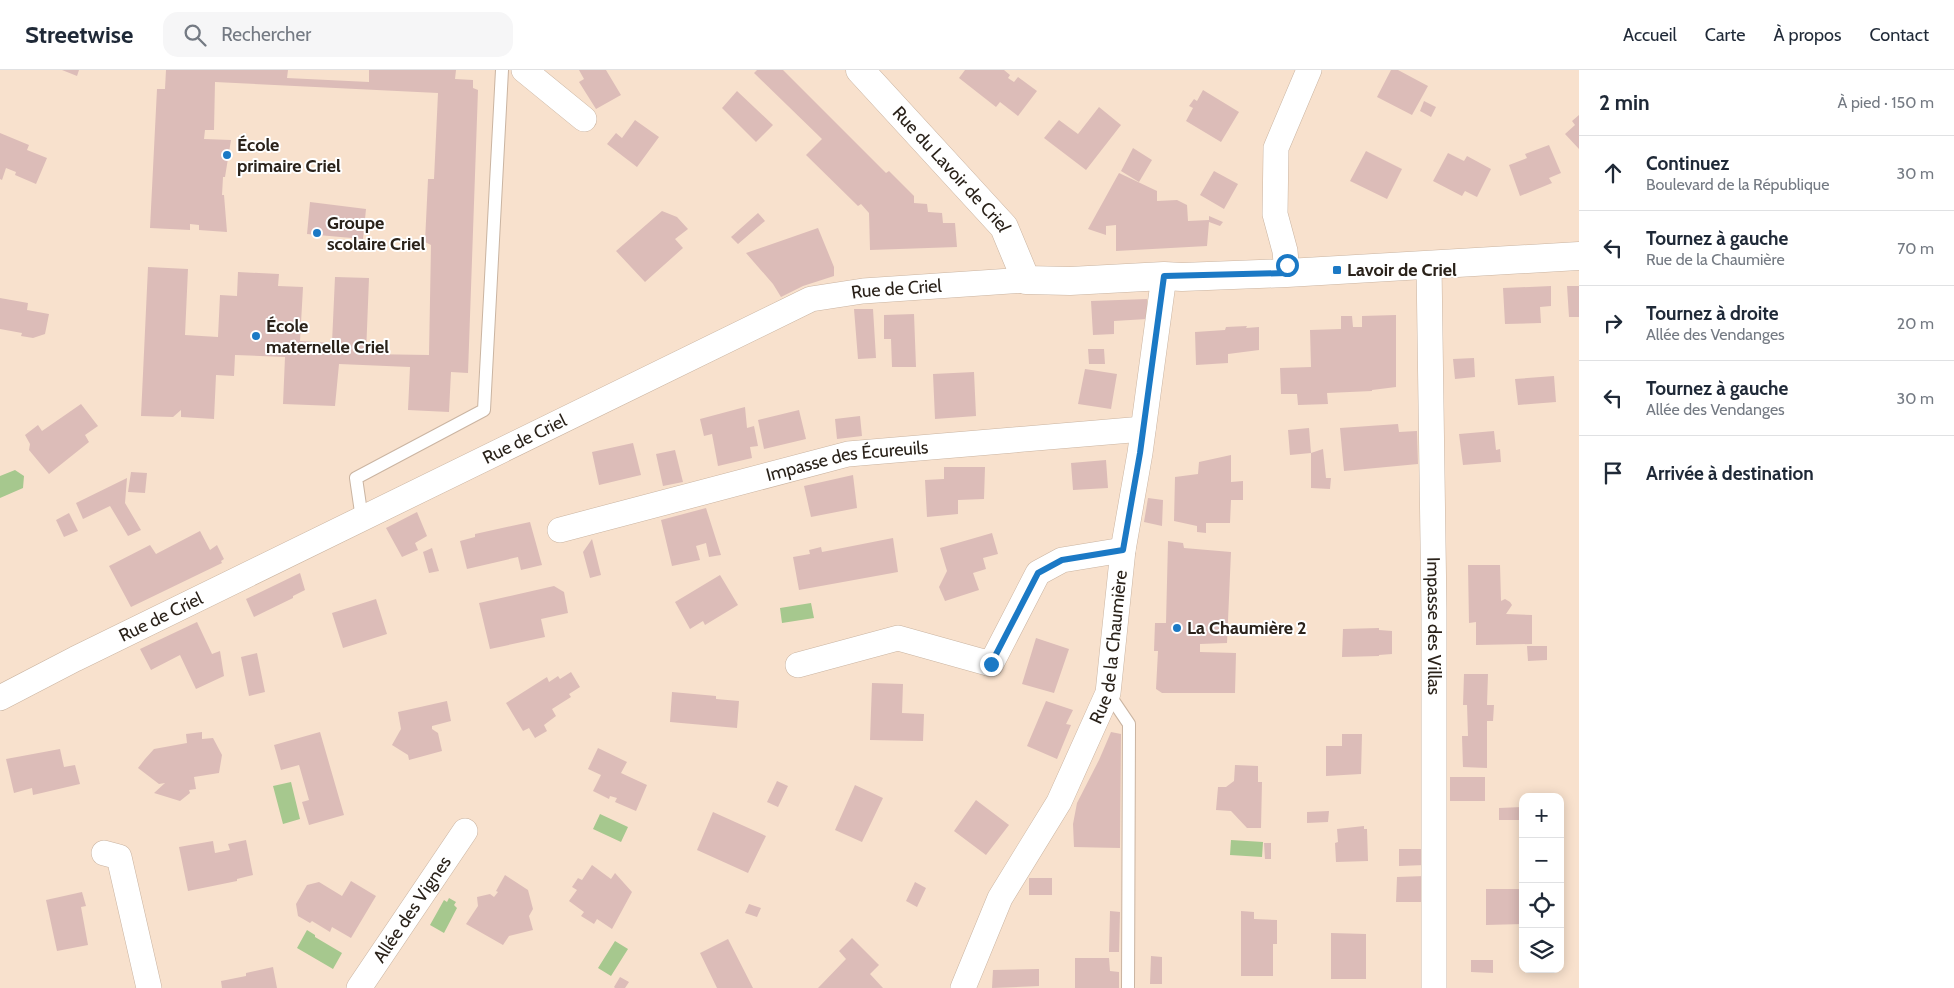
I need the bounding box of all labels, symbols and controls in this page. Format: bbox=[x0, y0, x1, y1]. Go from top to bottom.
search box bbox=[163, 12, 513, 57]
text: Streetwise bbox=[25, 20, 133, 49]
icon: search bbox=[181, 21, 209, 49]
text: Rechercher bbox=[221, 23, 311, 46]
text: Accueil bbox=[1623, 24, 1677, 46]
text: Carte bbox=[1705, 24, 1745, 46]
text: À propos bbox=[1773, 24, 1841, 46]
text: Contact bbox=[1869, 24, 1929, 46]
text: 2 min bbox=[1599, 90, 1650, 115]
text: À pied · 150 m bbox=[1837, 93, 1934, 112]
street label: Rue du Lavoir de Criel bbox=[888, 102, 1016, 235]
place label: École primaire Criel bbox=[237, 134, 341, 177]
marker: École primaire Criel bbox=[221, 149, 233, 161]
text: Continuez bbox=[1646, 152, 1729, 175]
icon: ahead bbox=[1599, 159, 1627, 187]
text: 30 m bbox=[1897, 164, 1934, 183]
text: Boulevard de la République bbox=[1646, 175, 1829, 194]
place label: Groupe scolaire Criel bbox=[327, 212, 426, 255]
marker: Groupe scolaire Criel bbox=[311, 227, 323, 239]
text: Tournez à gauche bbox=[1646, 227, 1788, 250]
icon: left bbox=[1599, 234, 1627, 262]
text: 70 m bbox=[1897, 239, 1934, 258]
text: Rue de la Chaumière bbox=[1646, 250, 1785, 269]
route start bbox=[1276, 254, 1299, 277]
place label: Lavoir de Criel bbox=[1347, 259, 1457, 281]
marker: Lavoir de Criel bbox=[1331, 264, 1343, 276]
street label: Rue de Criel bbox=[850, 275, 943, 304]
text: Tournez à droite bbox=[1646, 302, 1779, 325]
icon: right bbox=[1599, 309, 1627, 337]
text: 20 m bbox=[1897, 314, 1934, 333]
place label: École maternelle Criel bbox=[266, 315, 389, 358]
text: Allée des Vendanges bbox=[1646, 325, 1785, 344]
marker: École maternelle Criel bbox=[250, 330, 262, 342]
text: Tournez à gauche bbox=[1646, 377, 1788, 400]
icon: left bbox=[1599, 384, 1627, 412]
text: 30 m bbox=[1897, 389, 1934, 408]
text: Allée des Vendanges bbox=[1646, 400, 1785, 419]
street label: Rue de Criel bbox=[479, 409, 571, 469]
street label: Impasse des Écureuils bbox=[764, 436, 929, 486]
icon: arrive bbox=[1599, 459, 1627, 487]
text: Arrivée à destination bbox=[1646, 462, 1814, 485]
street label: Impasse des Villas bbox=[1422, 557, 1445, 695]
street label: Rue de la Chaumière bbox=[1085, 569, 1132, 727]
street label: Rue de Criel bbox=[115, 587, 207, 647]
place label: La Chaumière 2 bbox=[1187, 617, 1307, 639]
marker: La Chaumière 2 bbox=[1171, 622, 1183, 634]
route end bbox=[980, 653, 1003, 676]
map controls bbox=[1519, 793, 1564, 973]
button: + bbox=[1519, 793, 1564, 838]
button: − bbox=[1519, 838, 1564, 883]
street label: Allée des Vignes bbox=[368, 852, 456, 967]
button: locate bbox=[1519, 883, 1564, 928]
button: layers bbox=[1519, 928, 1564, 973]

